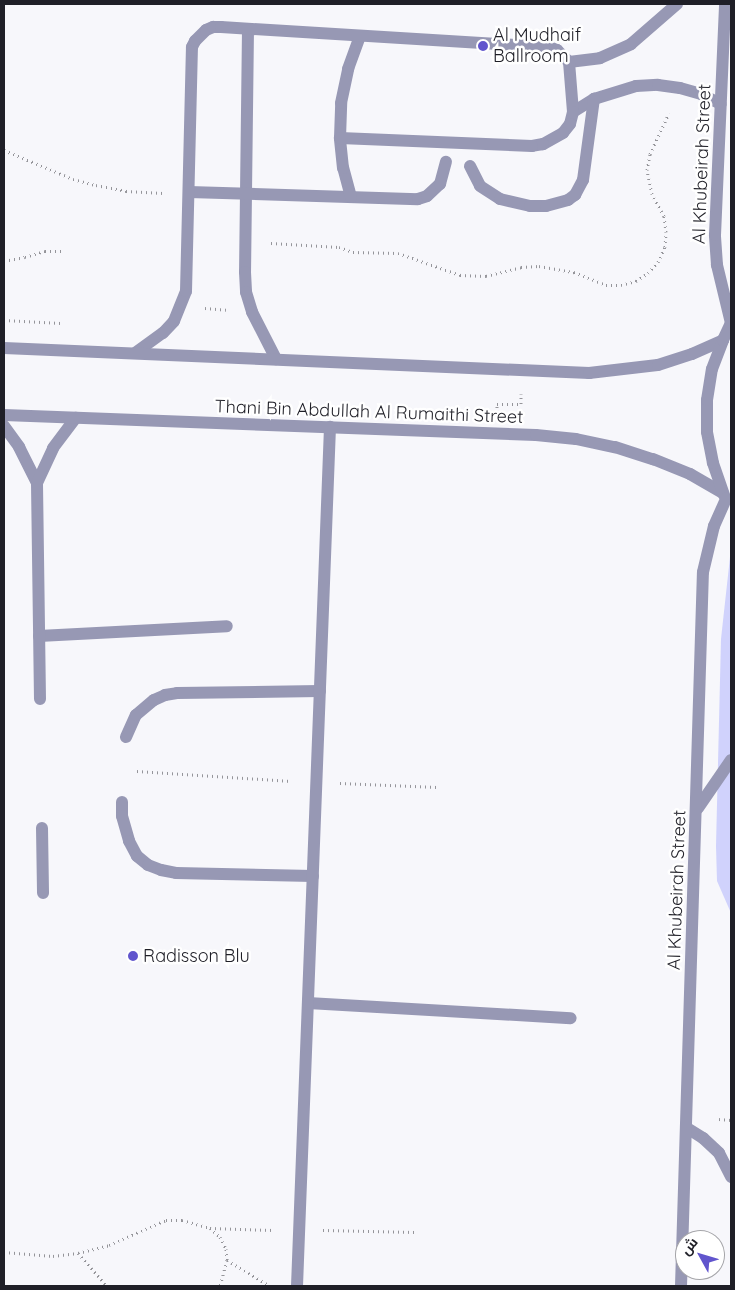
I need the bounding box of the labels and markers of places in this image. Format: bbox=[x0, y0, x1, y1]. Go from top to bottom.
place label: Al Mudhaif Ballroom bbox=[493, 25, 581, 68]
marker: Al Mudhaif Ballroom bbox=[477, 40, 489, 52]
place label: Radisson Blu bbox=[143, 945, 250, 967]
marker: Radisson Blu bbox=[127, 950, 139, 962]

